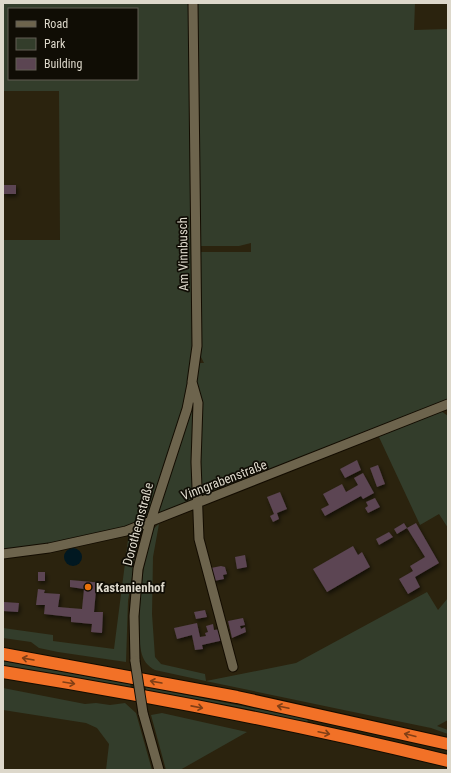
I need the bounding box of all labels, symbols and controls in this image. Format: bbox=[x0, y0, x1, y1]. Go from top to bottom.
legend bbox=[8, 8, 138, 80]
text: Road bbox=[44, 17, 68, 31]
text: Park bbox=[44, 37, 66, 51]
text: Building bbox=[44, 57, 82, 71]
street label: Am Vinnbusch bbox=[175, 217, 191, 291]
street label: Vinngrabenstraße bbox=[179, 457, 269, 503]
street label: Dorotheenstraße bbox=[120, 481, 156, 567]
place label: Kastanienhof bbox=[96, 580, 165, 595]
marker: Kastanienhof bbox=[83, 582, 93, 592]
one-way arrow bbox=[22, 655, 35, 663]
one-way arrow bbox=[150, 678, 163, 686]
one-way arrow bbox=[62, 679, 75, 687]
one-way arrow bbox=[277, 702, 290, 710]
one-way arrow bbox=[190, 703, 203, 711]
one-way arrow bbox=[317, 730, 330, 738]
one-way arrow bbox=[404, 730, 417, 738]

